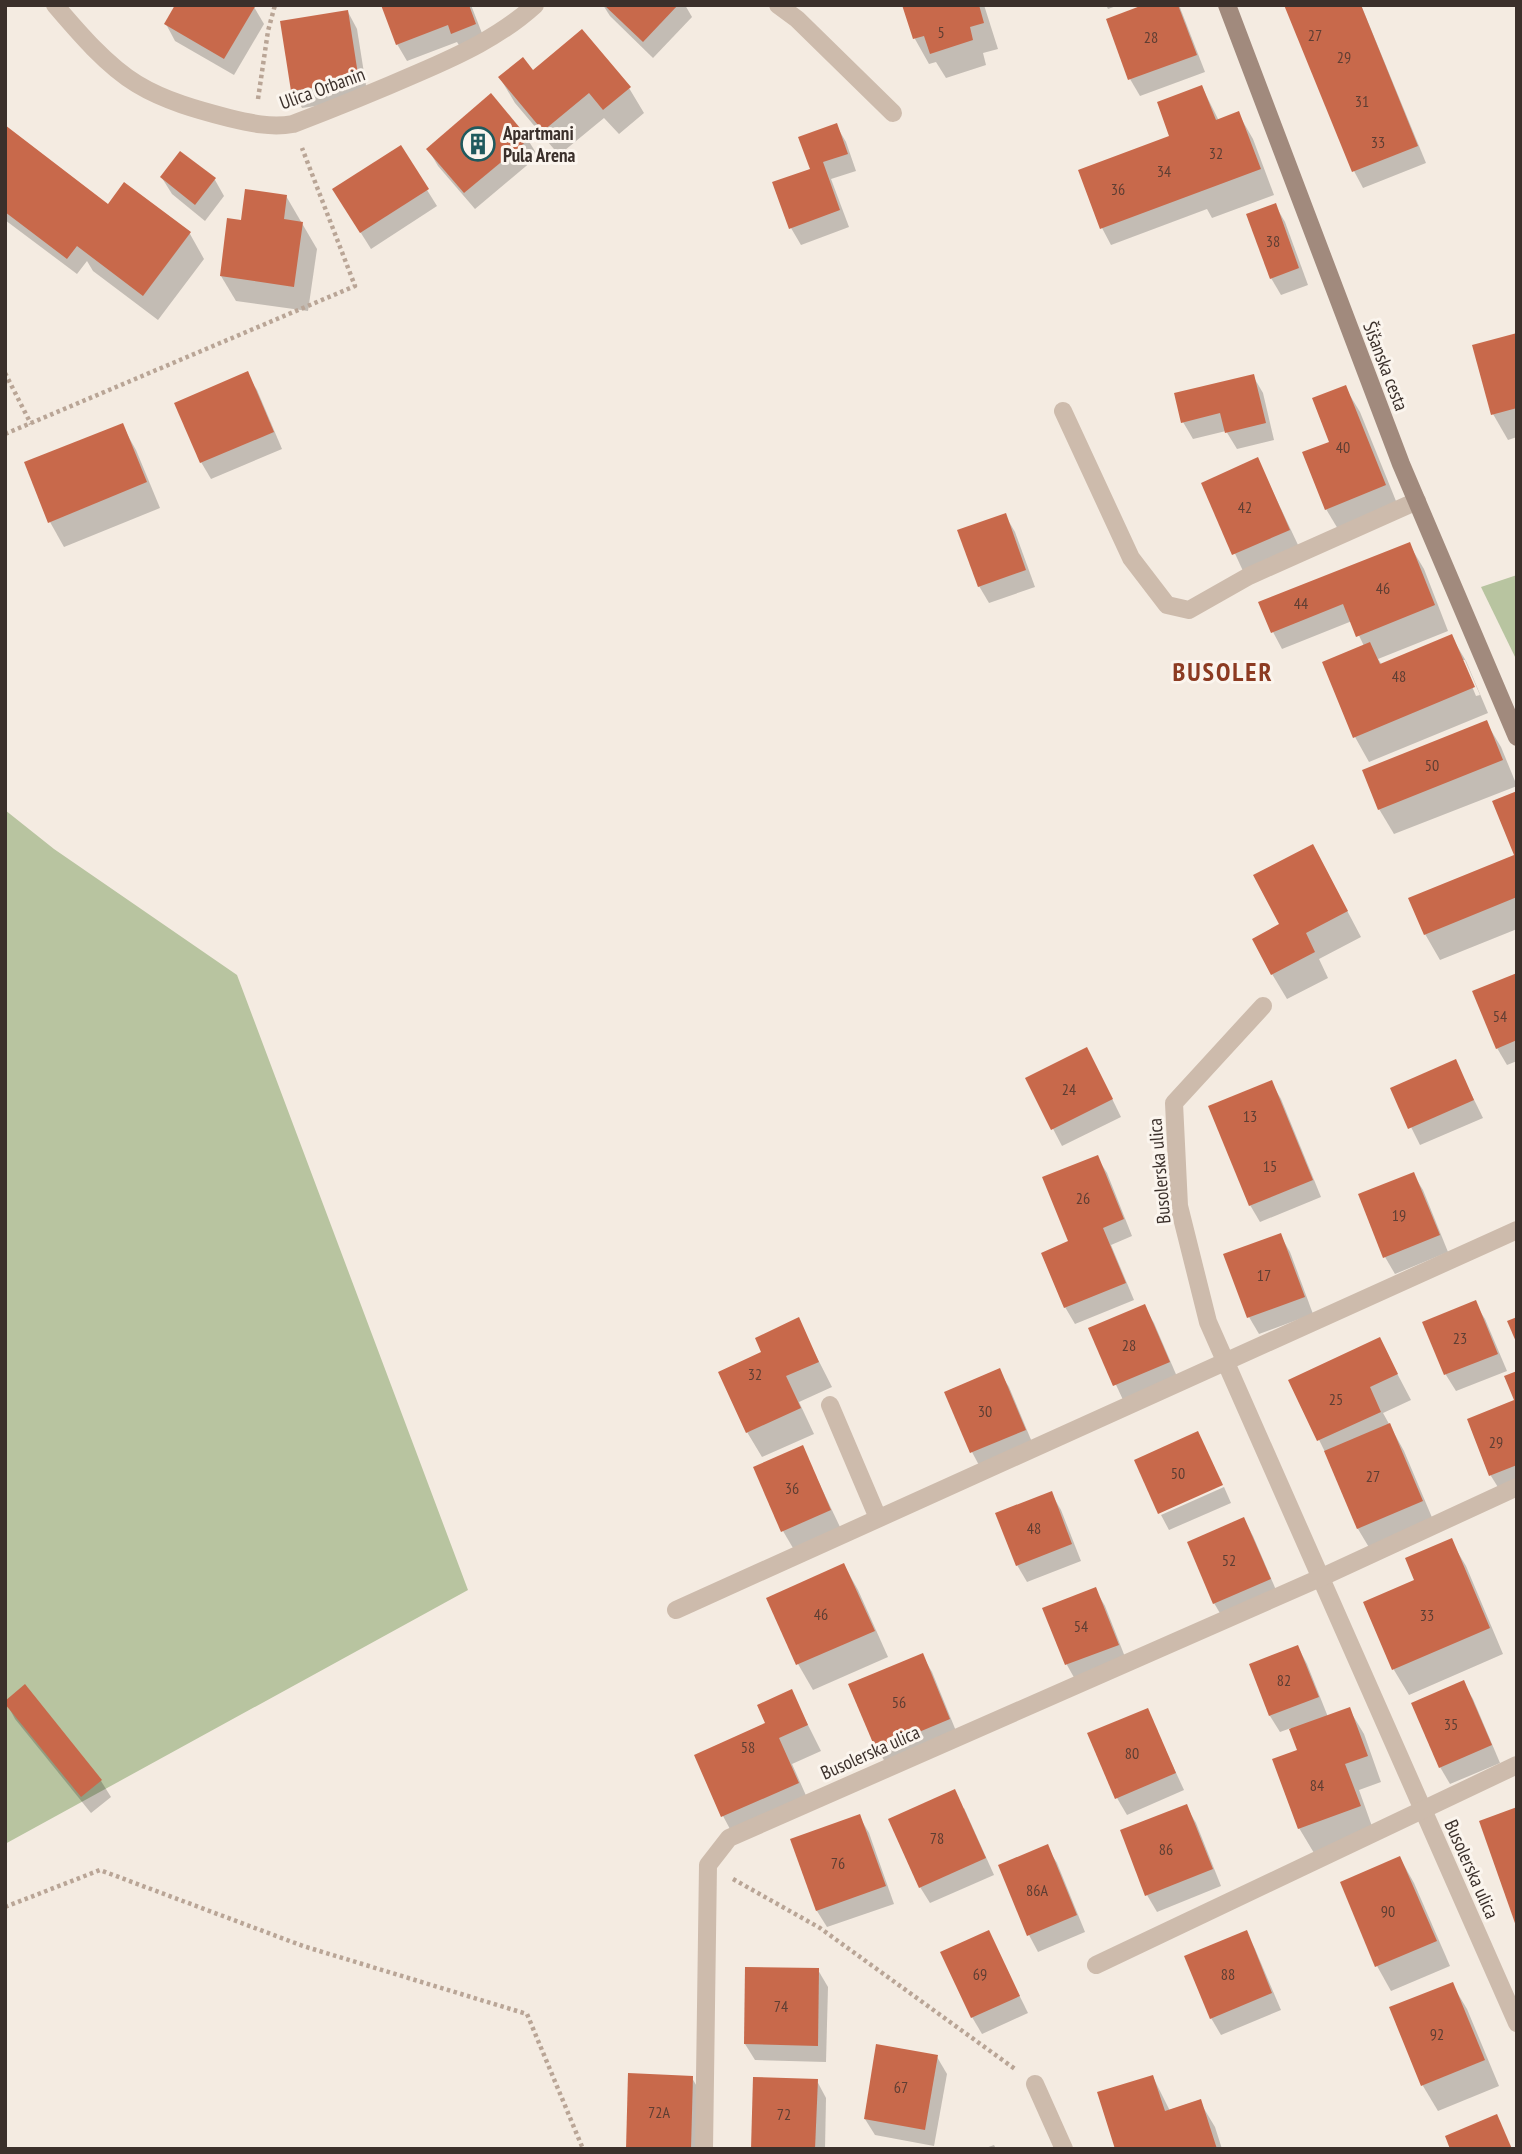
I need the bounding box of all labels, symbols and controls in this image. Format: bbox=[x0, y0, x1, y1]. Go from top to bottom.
house number: 5 bbox=[937, 22, 945, 42]
house number: 27 bbox=[1308, 25, 1322, 45]
house number: 28 bbox=[1144, 27, 1158, 47]
house number: 29 bbox=[1337, 47, 1351, 67]
street label: Ulica Orbanin bbox=[276, 61, 368, 115]
house number: 31 bbox=[1355, 91, 1369, 111]
place label: Apartmani Pula Arena bbox=[502, 121, 576, 167]
building icon: Apartmani Pula Arena bbox=[459, 125, 497, 163]
house number: 33 bbox=[1371, 132, 1385, 152]
house number: 32 bbox=[1209, 143, 1223, 163]
house number: 34 bbox=[1157, 161, 1171, 181]
house number: 36 bbox=[1111, 179, 1125, 199]
house number: 38 bbox=[1266, 231, 1280, 251]
street label: Šišanska cesta bbox=[1358, 318, 1414, 414]
house number: 40 bbox=[1336, 437, 1350, 457]
house number: 42 bbox=[1238, 497, 1252, 517]
house number: 46 bbox=[1376, 578, 1390, 598]
house number: 44 bbox=[1294, 593, 1308, 613]
district label: BUSOLER bbox=[1172, 655, 1274, 688]
house number: 48 bbox=[1392, 666, 1406, 686]
house number: 50 bbox=[1425, 755, 1439, 775]
house number: 54 bbox=[1493, 1006, 1507, 1026]
house number: 24 bbox=[1062, 1079, 1076, 1099]
house number: 13 bbox=[1243, 1106, 1257, 1126]
street label: Busolerska ulica bbox=[1142, 1117, 1176, 1225]
house number: 15 bbox=[1263, 1156, 1277, 1176]
house number: 26 bbox=[1076, 1188, 1090, 1208]
house number: 19 bbox=[1392, 1205, 1406, 1225]
house number: 17 bbox=[1257, 1265, 1271, 1285]
house number: 23 bbox=[1453, 1328, 1467, 1348]
house number: 28 bbox=[1122, 1335, 1136, 1355]
house number: 32 bbox=[748, 1364, 762, 1384]
house number: 25 bbox=[1329, 1389, 1343, 1409]
house number: 30 bbox=[978, 1401, 992, 1421]
house number: 29 bbox=[1489, 1432, 1503, 1452]
house number: 50 bbox=[1171, 1463, 1185, 1483]
house number: 27 bbox=[1366, 1466, 1380, 1486]
house number: 36 bbox=[785, 1478, 799, 1498]
house number: 48 bbox=[1027, 1518, 1041, 1538]
house number: 52 bbox=[1222, 1550, 1236, 1570]
house number: 46 bbox=[814, 1604, 828, 1624]
house number: 33 bbox=[1420, 1605, 1434, 1625]
house number: 54 bbox=[1074, 1616, 1088, 1636]
house number: 82 bbox=[1277, 1670, 1291, 1690]
house number: 56 bbox=[892, 1692, 906, 1712]
house number: 35 bbox=[1444, 1714, 1458, 1734]
street label: Busolerska ulica bbox=[817, 1720, 923, 1784]
house number: 58 bbox=[741, 1737, 755, 1757]
house number: 80 bbox=[1125, 1743, 1139, 1763]
house number: 84 bbox=[1310, 1775, 1324, 1795]
street label: Busolerska ulica bbox=[1440, 1816, 1504, 1922]
house number: 78 bbox=[930, 1828, 944, 1848]
house number: 86 bbox=[1159, 1839, 1173, 1859]
house number: 76 bbox=[831, 1853, 845, 1873]
house number: 86A bbox=[1026, 1880, 1048, 1900]
house number: 90 bbox=[1381, 1901, 1395, 1921]
house number: 69 bbox=[973, 1964, 987, 1984]
house number: 88 bbox=[1221, 1964, 1235, 1984]
house number: 74 bbox=[774, 1996, 788, 2016]
house number: 92 bbox=[1430, 2024, 1444, 2044]
house number: 67 bbox=[894, 2077, 908, 2097]
house number: 72A bbox=[648, 2102, 670, 2122]
house number: 72 bbox=[777, 2104, 791, 2124]

